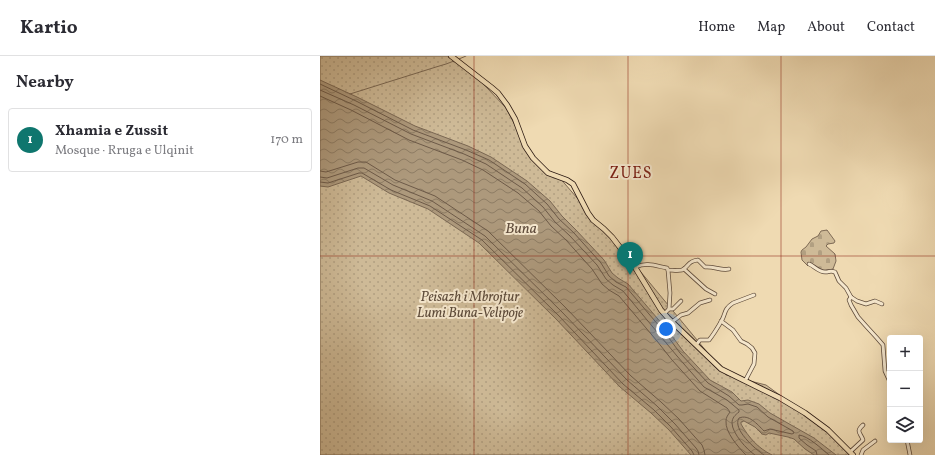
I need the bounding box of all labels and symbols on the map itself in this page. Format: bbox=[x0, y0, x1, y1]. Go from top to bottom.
district label: ZUES bbox=[609, 163, 653, 185]
water label: Buna bbox=[505, 219, 537, 240]
pin: 1 bbox=[617, 242, 643, 275]
park label: Peisazh i Mbrojtur Lumi Buna-Velipoje bbox=[417, 288, 523, 323]
your location bbox=[656, 319, 676, 339]

